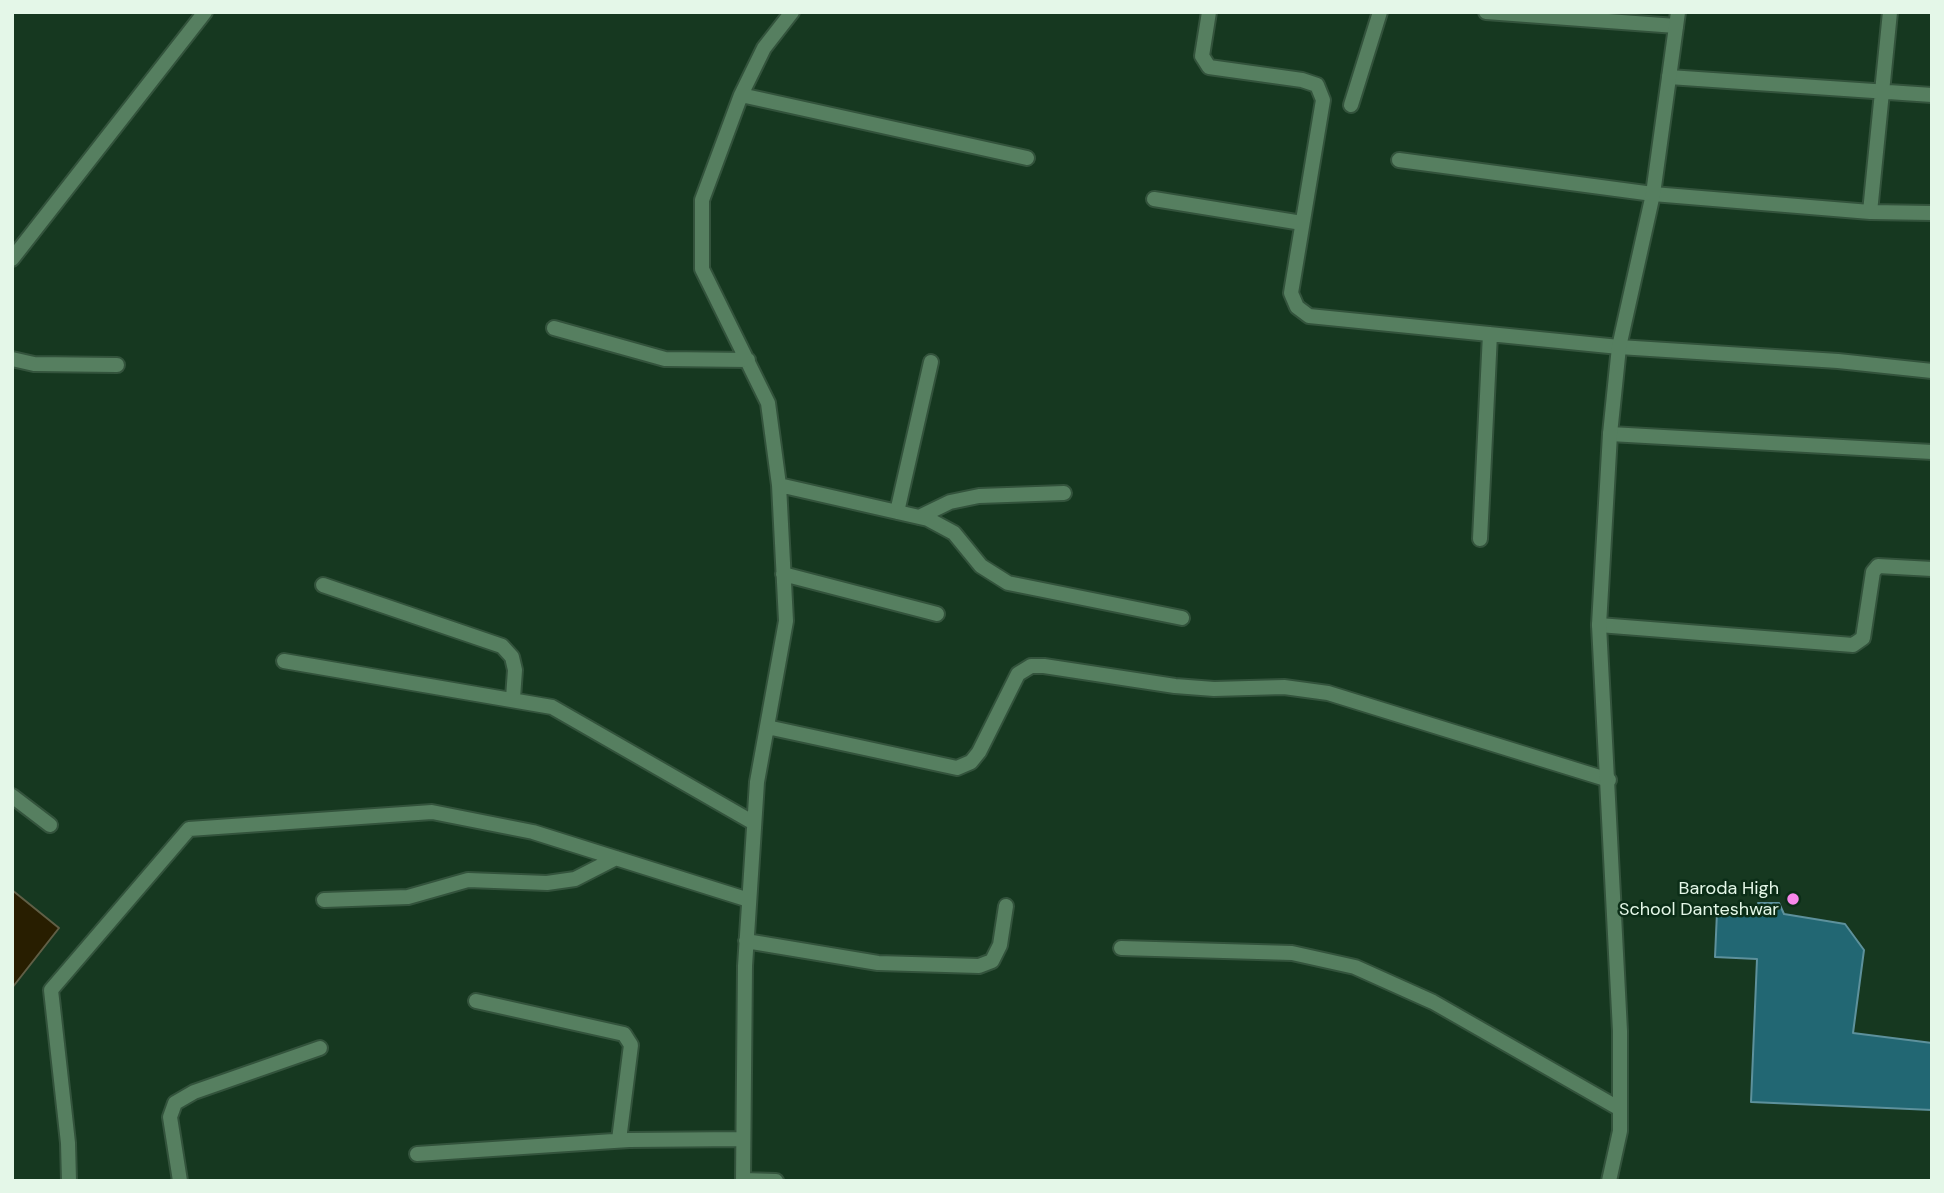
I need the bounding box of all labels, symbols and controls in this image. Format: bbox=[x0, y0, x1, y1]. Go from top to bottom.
place label: Baroda High School Danteshwar bbox=[1619, 878, 1779, 920]
marker: Baroda High School Danteshwar bbox=[1785, 891, 1801, 907]

